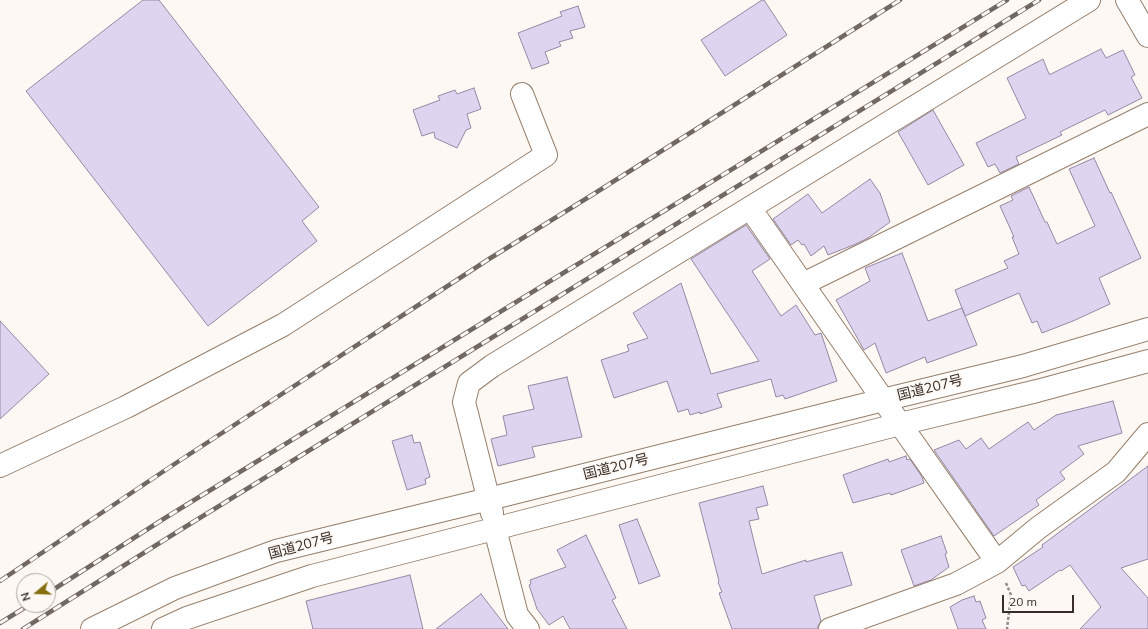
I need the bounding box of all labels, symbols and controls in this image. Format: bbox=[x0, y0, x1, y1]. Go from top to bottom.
street label: 国道207号 bbox=[895, 372, 965, 404]
street label: 国道207号 bbox=[581, 451, 651, 483]
street label: 国道207号 bbox=[266, 529, 336, 563]
north arrow bbox=[16, 573, 56, 613]
scale bar bbox=[1004, 587, 1076, 613]
text: N bbox=[18, 590, 34, 603]
text: 20 m bbox=[1009, 594, 1037, 609]

